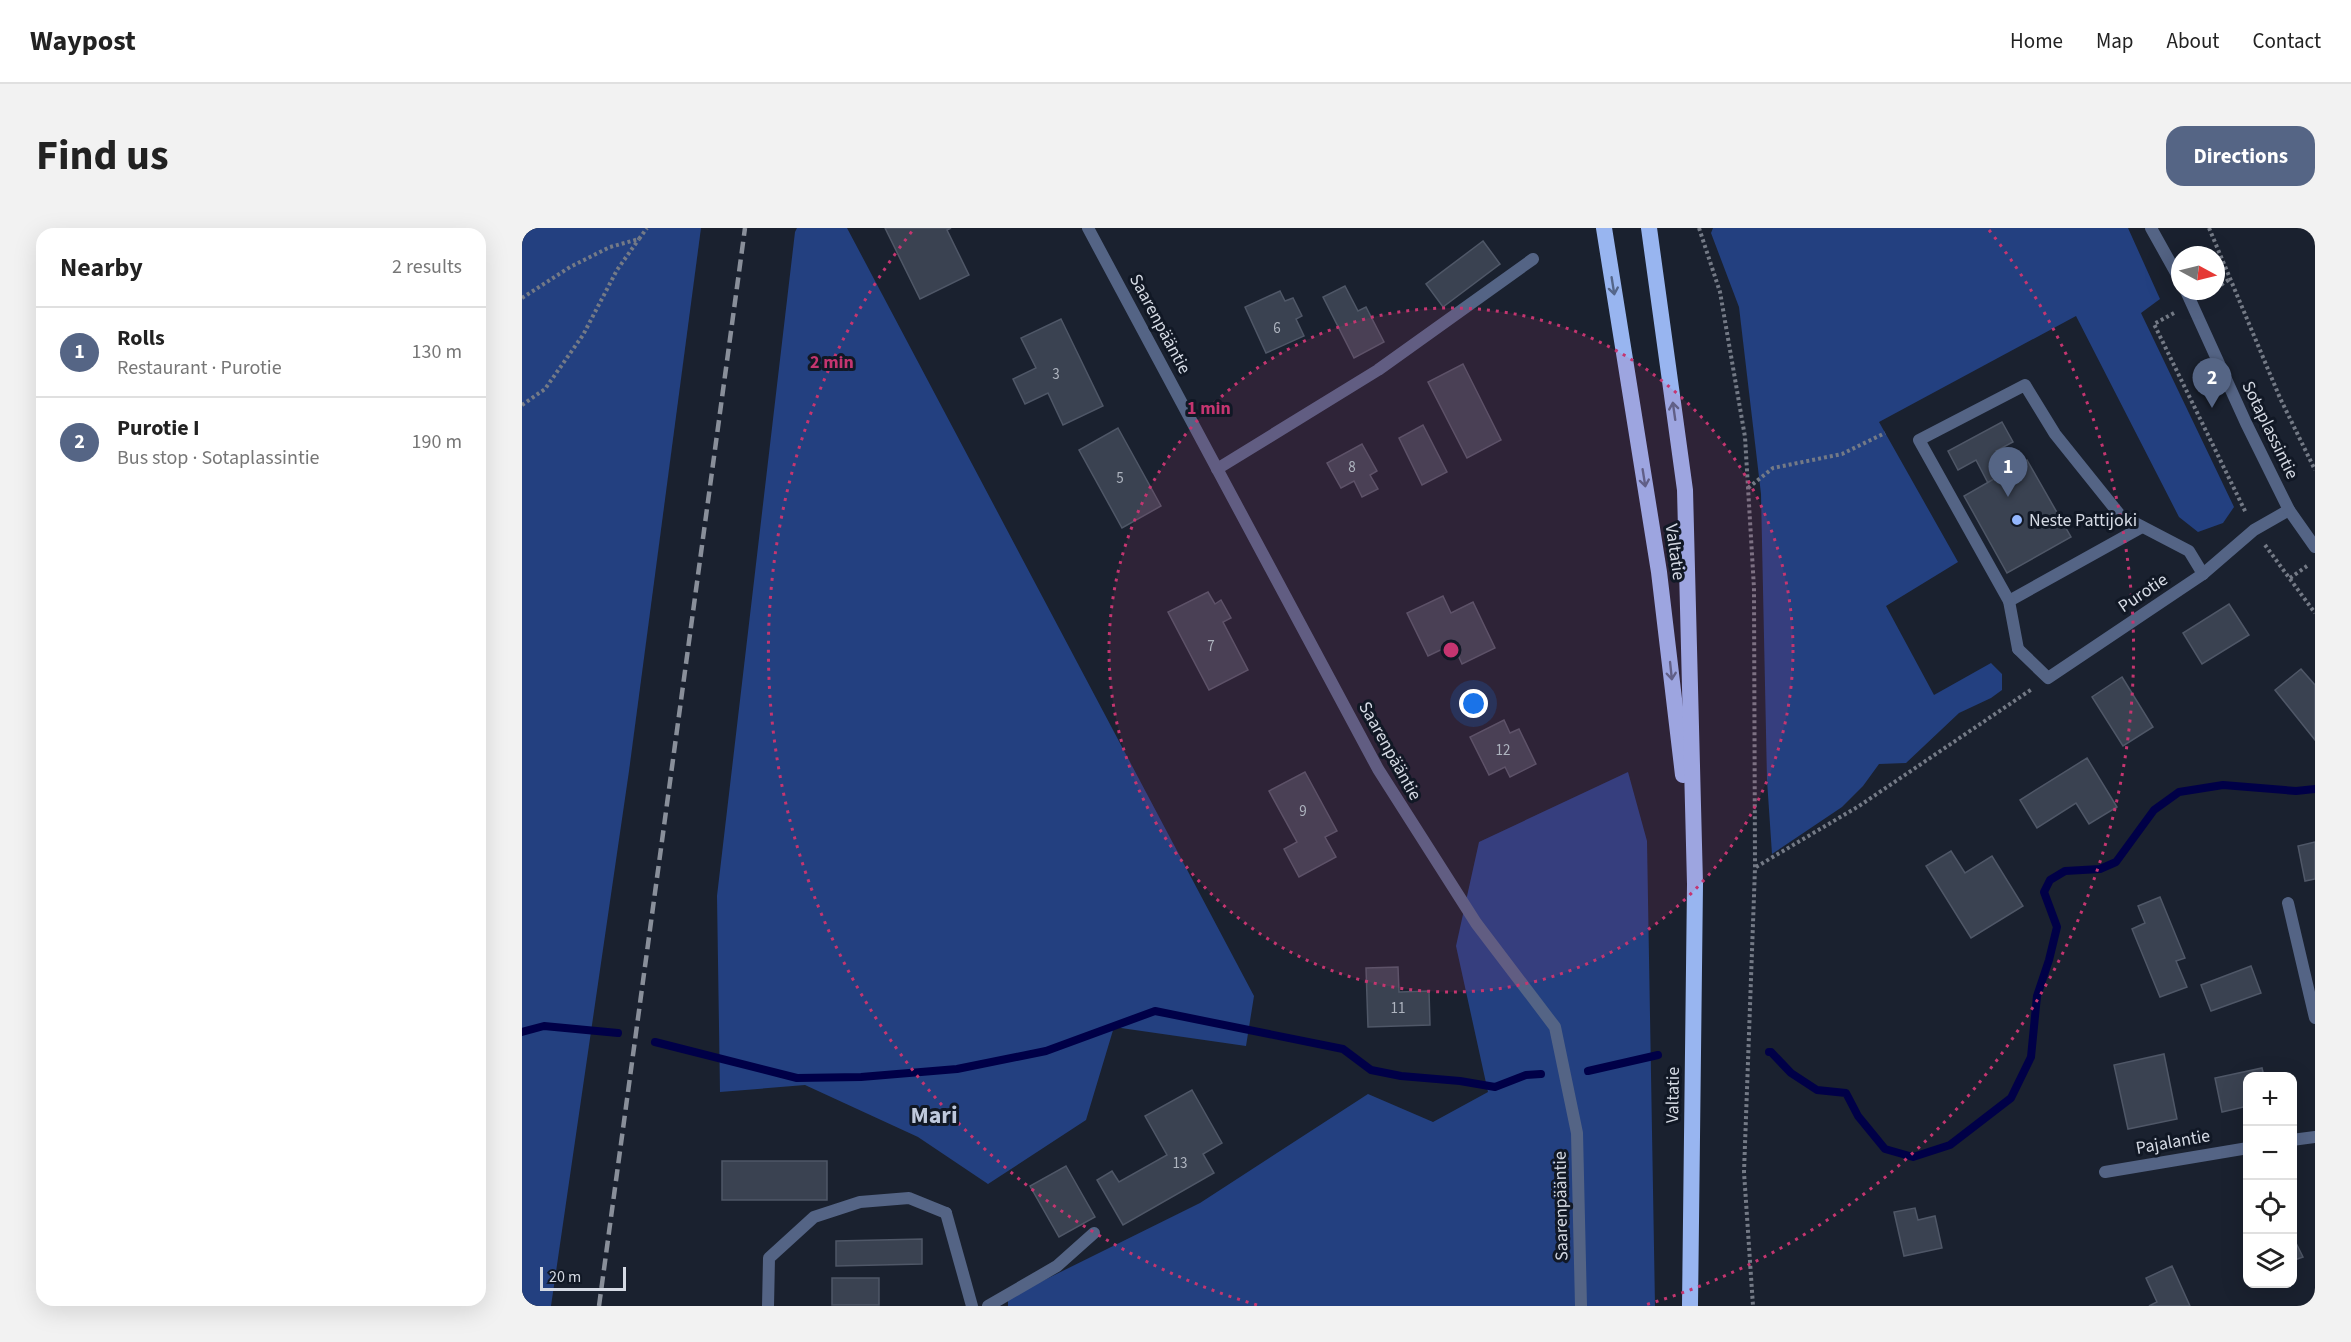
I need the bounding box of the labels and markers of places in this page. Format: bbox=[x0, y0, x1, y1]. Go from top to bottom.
pin: 2 bbox=[2192, 358, 2232, 408]
pin: 1 bbox=[1988, 448, 2028, 497]
place label: Neste Pattijoki bbox=[2029, 508, 2137, 533]
marker: Neste Pattijoki bbox=[2010, 513, 2024, 527]
centre of rings bbox=[1441, 640, 1461, 660]

